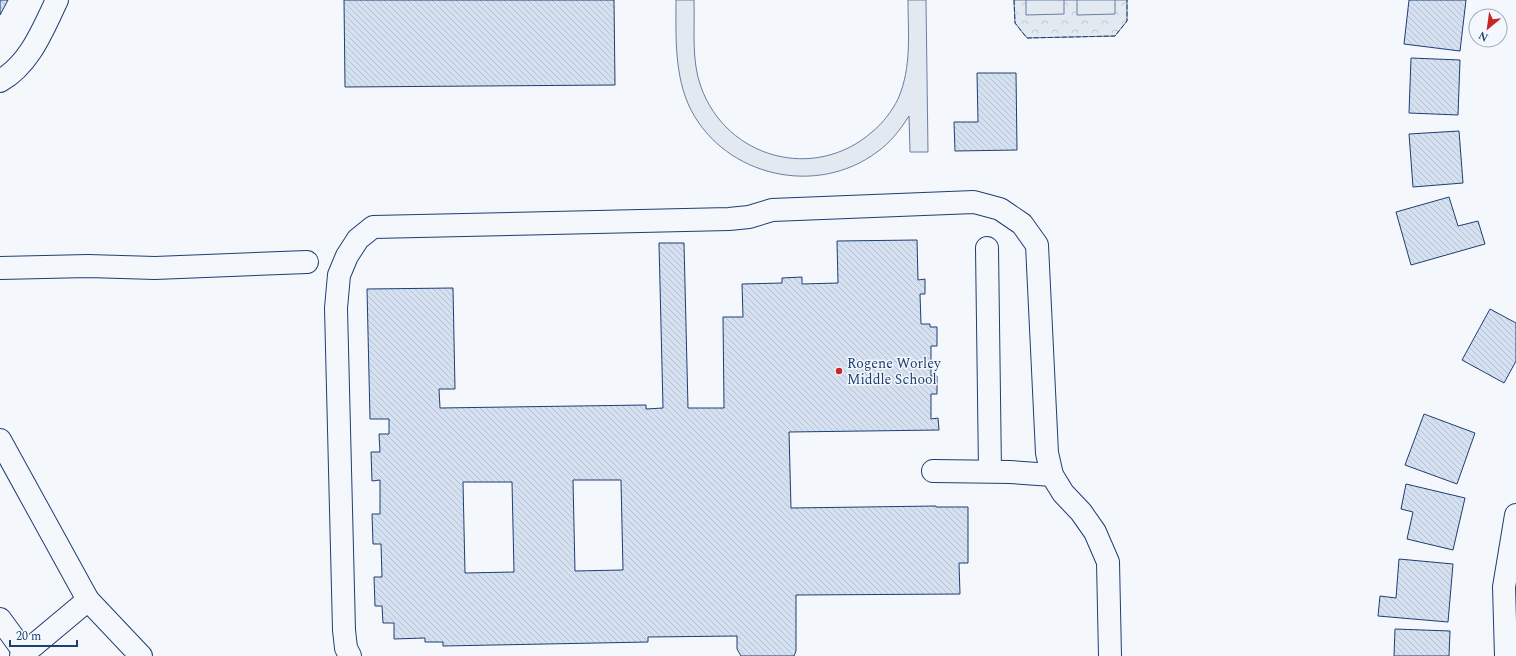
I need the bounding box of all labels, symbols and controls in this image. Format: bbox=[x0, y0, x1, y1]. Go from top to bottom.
north arrow bbox=[1468, 8, 1508, 48]
text: N bbox=[1475, 27, 1491, 46]
place label: Rogene Worley Middle School bbox=[847, 353, 942, 390]
marker: Rogene Worley Middle School bbox=[834, 366, 844, 376]
scale bar bbox=[10, 622, 77, 648]
text: 20 m bbox=[16, 627, 41, 646]

